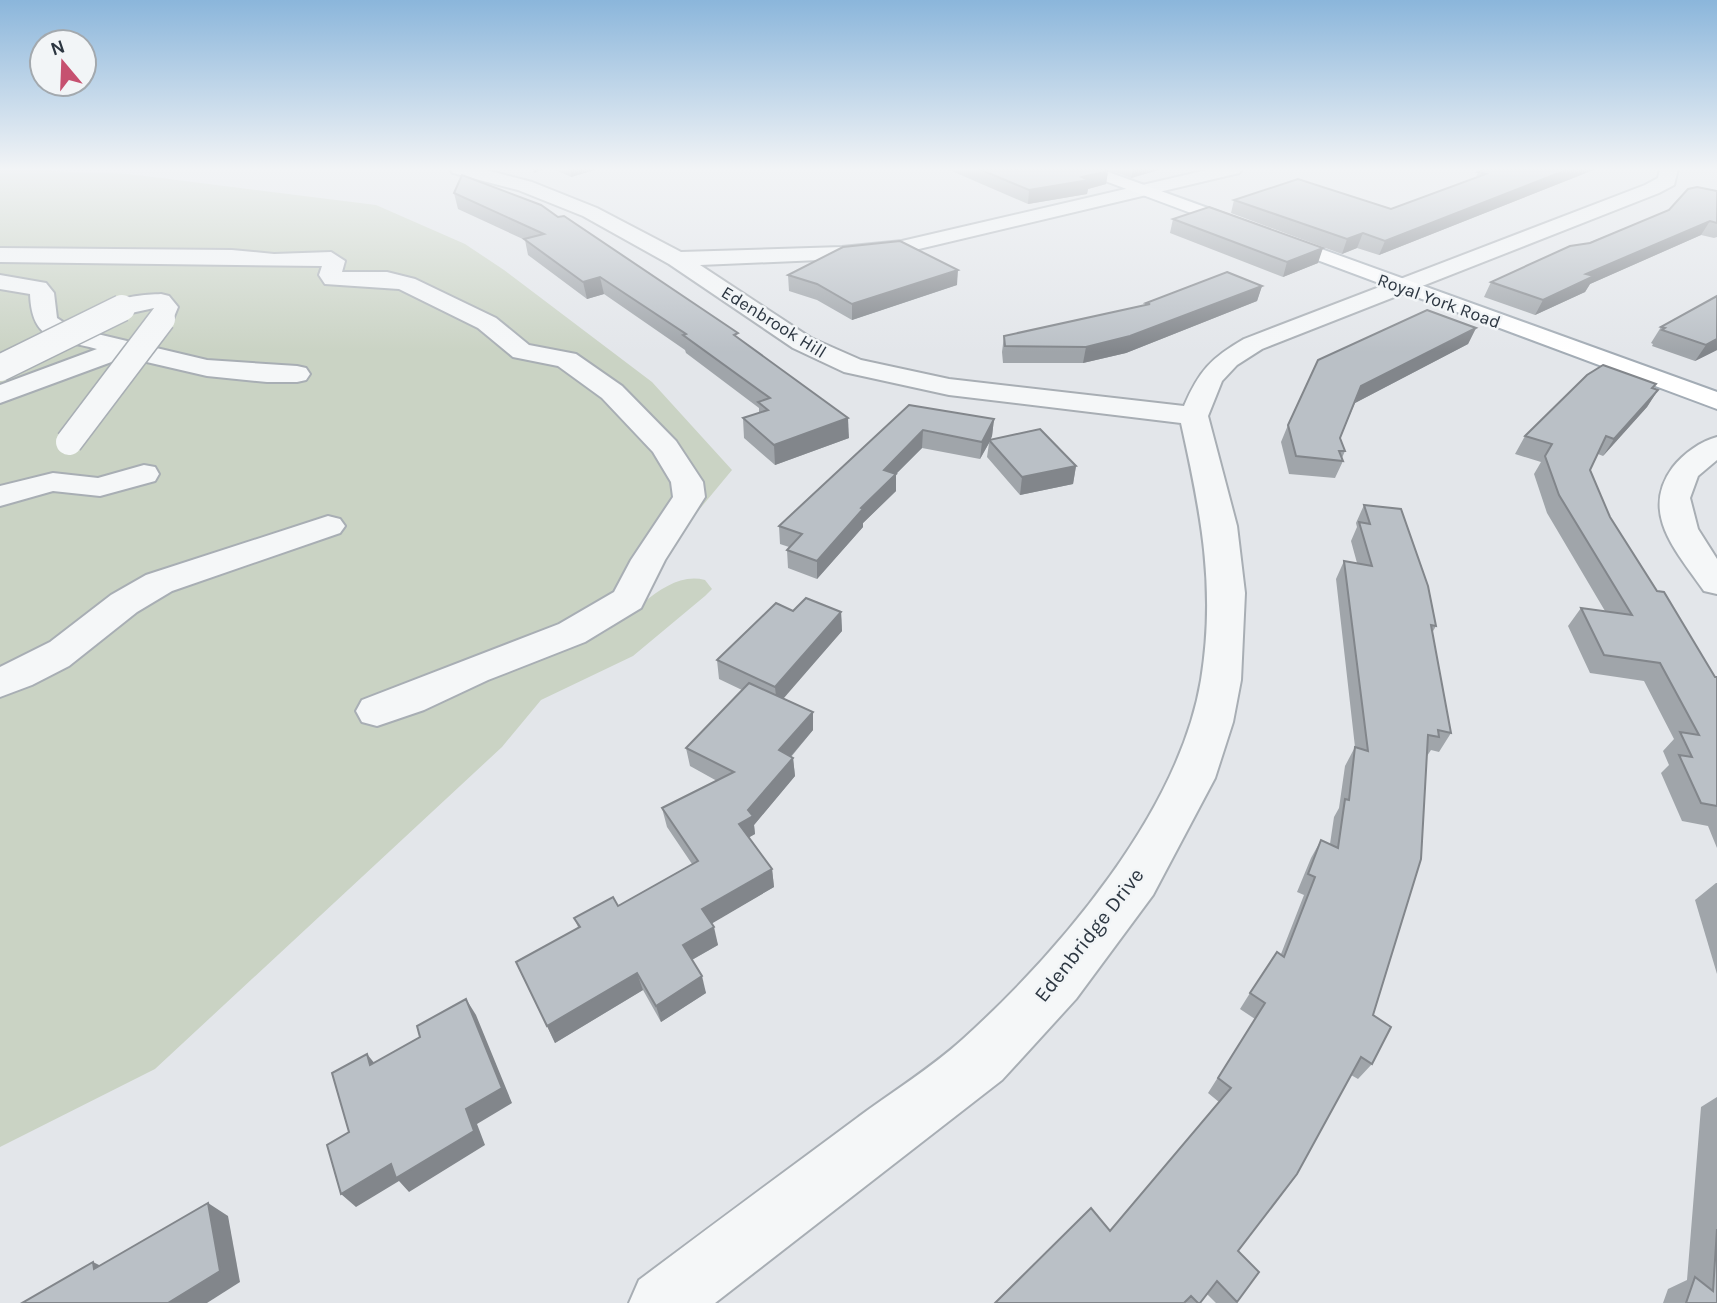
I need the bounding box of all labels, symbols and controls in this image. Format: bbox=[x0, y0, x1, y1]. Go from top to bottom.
north arrow bbox=[28, 28, 98, 98]
text: N bbox=[48, 35, 68, 60]
street label: Royal York Road bbox=[1374, 269, 1504, 333]
street label: Edenbrook Hill bbox=[717, 281, 831, 363]
street label: Edenbridge Drive bbox=[1029, 863, 1149, 1007]

